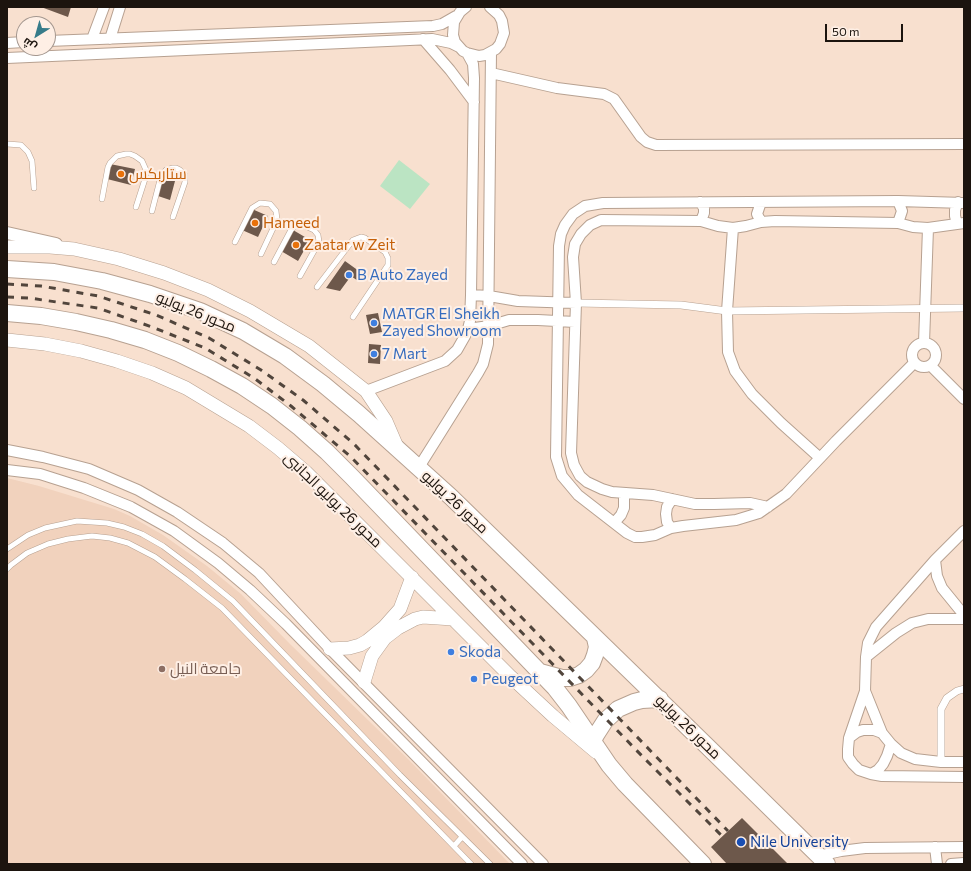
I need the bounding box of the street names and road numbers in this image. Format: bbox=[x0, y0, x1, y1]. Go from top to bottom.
street label: محور 26 يوليو bbox=[154, 288, 238, 336]
street label: محور 26 يوليو الجانبى bbox=[280, 449, 386, 551]
street label: محور 26 يوليو bbox=[418, 467, 492, 537]
street label: محور 26 يوليو bbox=[651, 691, 725, 763]

